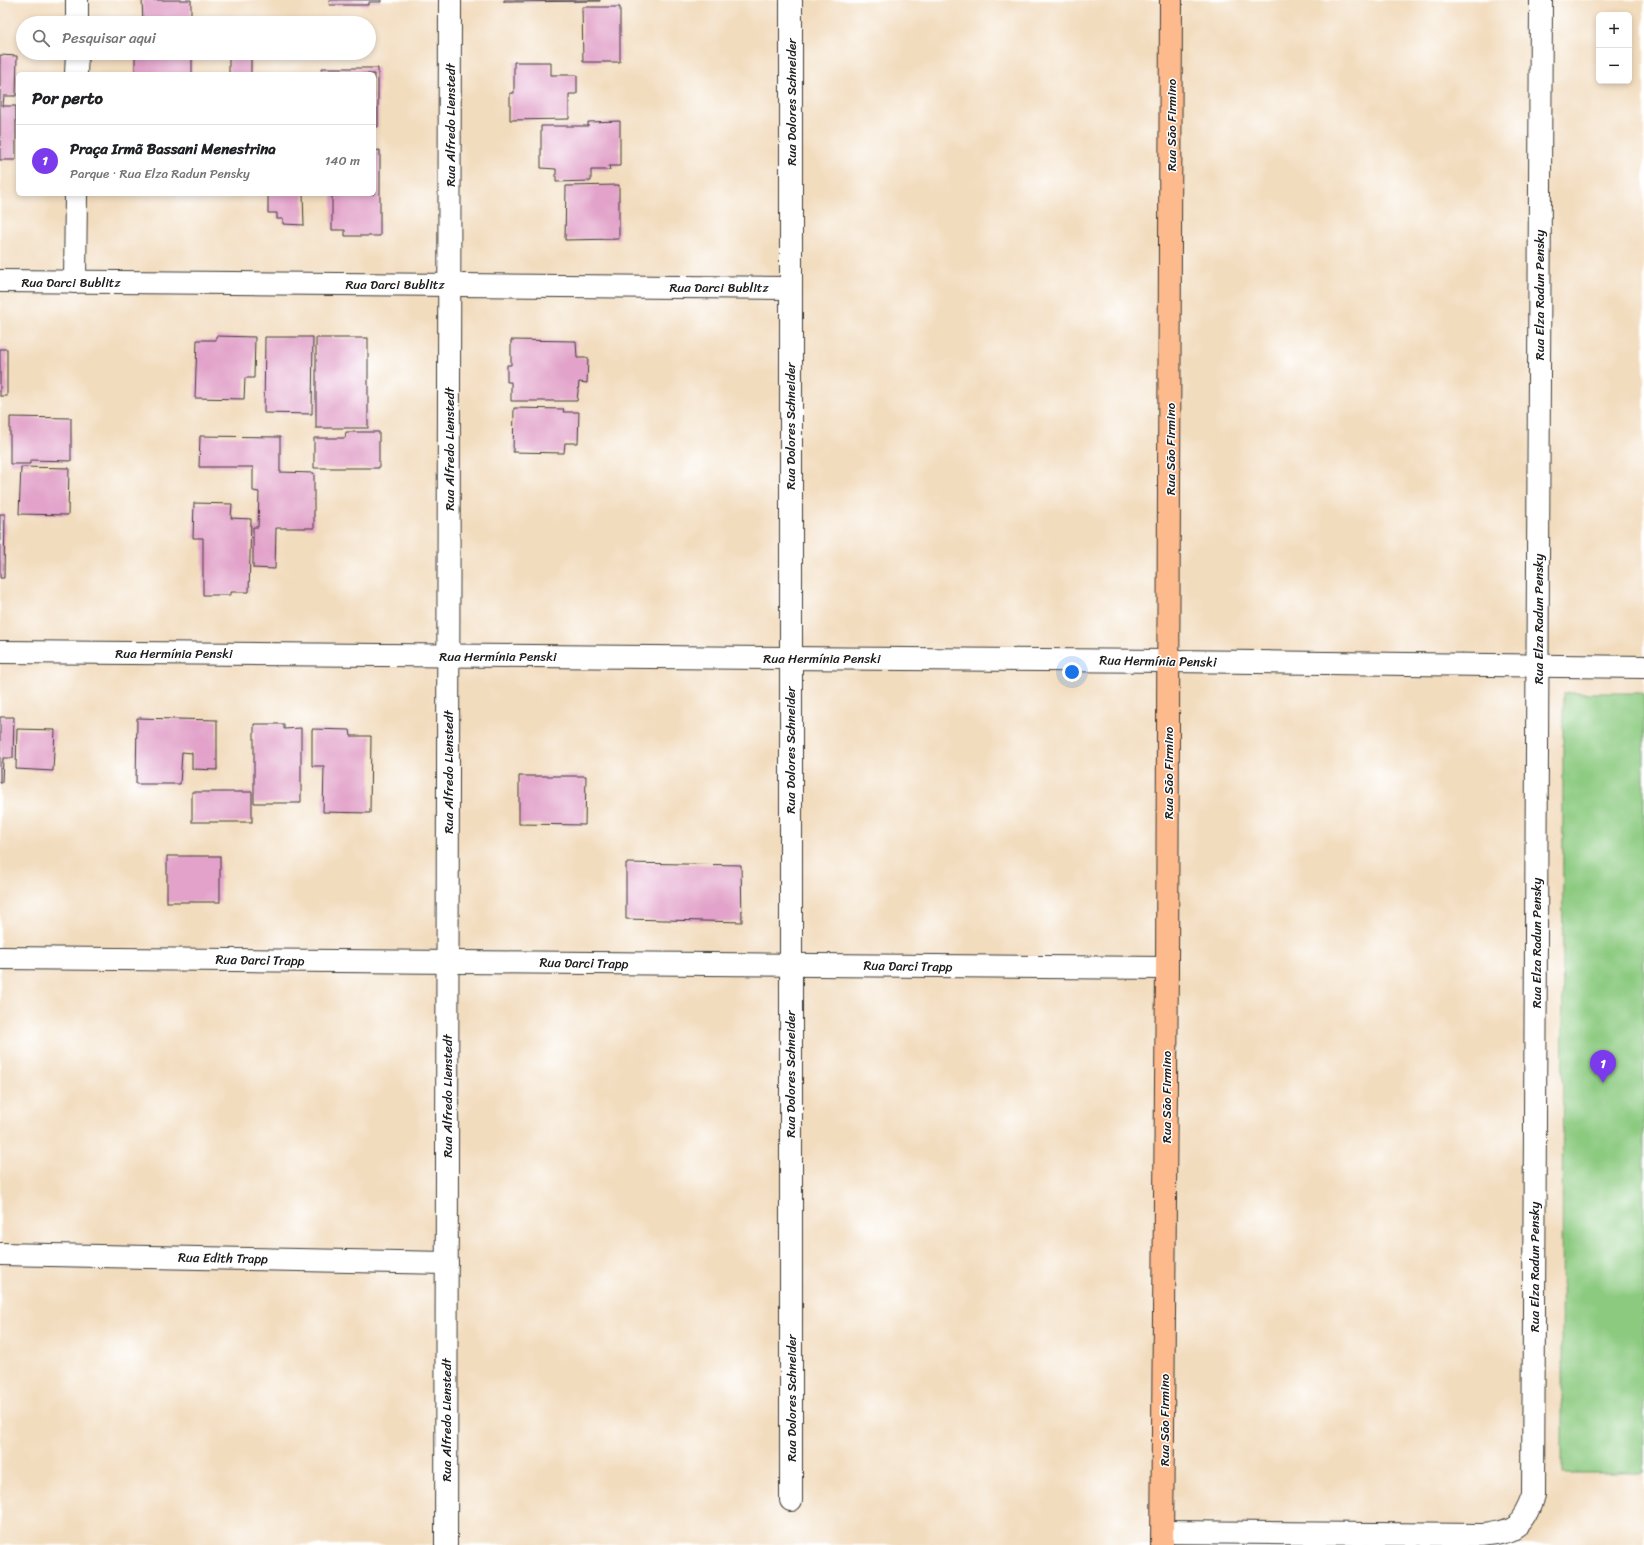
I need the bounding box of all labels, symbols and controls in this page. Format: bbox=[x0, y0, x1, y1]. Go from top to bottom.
map controls bbox=[1596, 12, 1632, 84]
button: + bbox=[1596, 12, 1632, 48]
search box bbox=[16, 16, 376, 60]
text: Pesquisar aqui bbox=[62, 25, 156, 51]
icon: search bbox=[30, 27, 52, 49]
street label: Rua Dolores Schneider bbox=[780, 38, 803, 166]
button: − bbox=[1596, 48, 1632, 84]
street label: Rua Alfredo Lienstedt bbox=[439, 62, 462, 187]
street label: Rua São Firmino bbox=[1160, 78, 1183, 171]
text: Por perto bbox=[32, 83, 103, 113]
text: Praça Irmã Bassani Menestrina bbox=[70, 136, 276, 162]
text: 1 bbox=[42, 149, 48, 172]
text: 140 m bbox=[325, 149, 360, 172]
text: Parque · Rua Elza Radun Pensky bbox=[70, 162, 250, 185]
street label: Rua Elza Radun Pensky bbox=[1528, 230, 1551, 360]
street label: Rua Darci Bublitz bbox=[21, 271, 121, 294]
street label: Rua Darci Bublitz bbox=[345, 273, 445, 296]
street label: Rua Darci Bublitz bbox=[669, 276, 769, 299]
street label: Rua Dolores Schneider bbox=[779, 362, 802, 490]
street label: Rua Alfredo Lienstedt bbox=[438, 386, 461, 511]
street label: Rua São Firmino bbox=[1159, 402, 1182, 495]
street label: Rua Elza Radun Pensky bbox=[1527, 554, 1550, 684]
street label: Rua Hermínia Penski bbox=[115, 642, 233, 665]
street label: Rua Hermínia Penski bbox=[439, 645, 557, 668]
street label: Rua Hermínia Penski bbox=[763, 647, 881, 670]
street label: Rua Hermínia Penski bbox=[1099, 648, 1217, 674]
your location bbox=[1062, 662, 1082, 682]
street label: Rua Dolores Schneider bbox=[779, 686, 802, 814]
street label: Rua Alfredo Lienstedt bbox=[437, 709, 460, 834]
street label: Rua São Firmino bbox=[1157, 726, 1180, 819]
street label: Rua Elza Radun Pensky bbox=[1525, 878, 1548, 1008]
street label: Rua Darci Trapp bbox=[215, 948, 305, 972]
street label: Rua Darci Trapp bbox=[539, 951, 629, 975]
street label: Rua Darci Trapp bbox=[863, 954, 953, 978]
street label: Rua Dolores Schneider bbox=[779, 1010, 802, 1138]
street label: Rua Alfredo Lienstedt bbox=[436, 1033, 459, 1158]
street label: Rua São Firmino bbox=[1155, 1050, 1178, 1143]
pin: 1 bbox=[1590, 1050, 1616, 1083]
street label: Rua Elza Radun Pensky bbox=[1523, 1202, 1546, 1332]
street label: Rua Edith Trapp bbox=[178, 1246, 268, 1270]
street label: Rua Dolores Schneider bbox=[780, 1334, 803, 1462]
street label: Rua Alfredo Lienstedt bbox=[435, 1357, 458, 1482]
street label: Rua São Firmino bbox=[1153, 1373, 1176, 1466]

